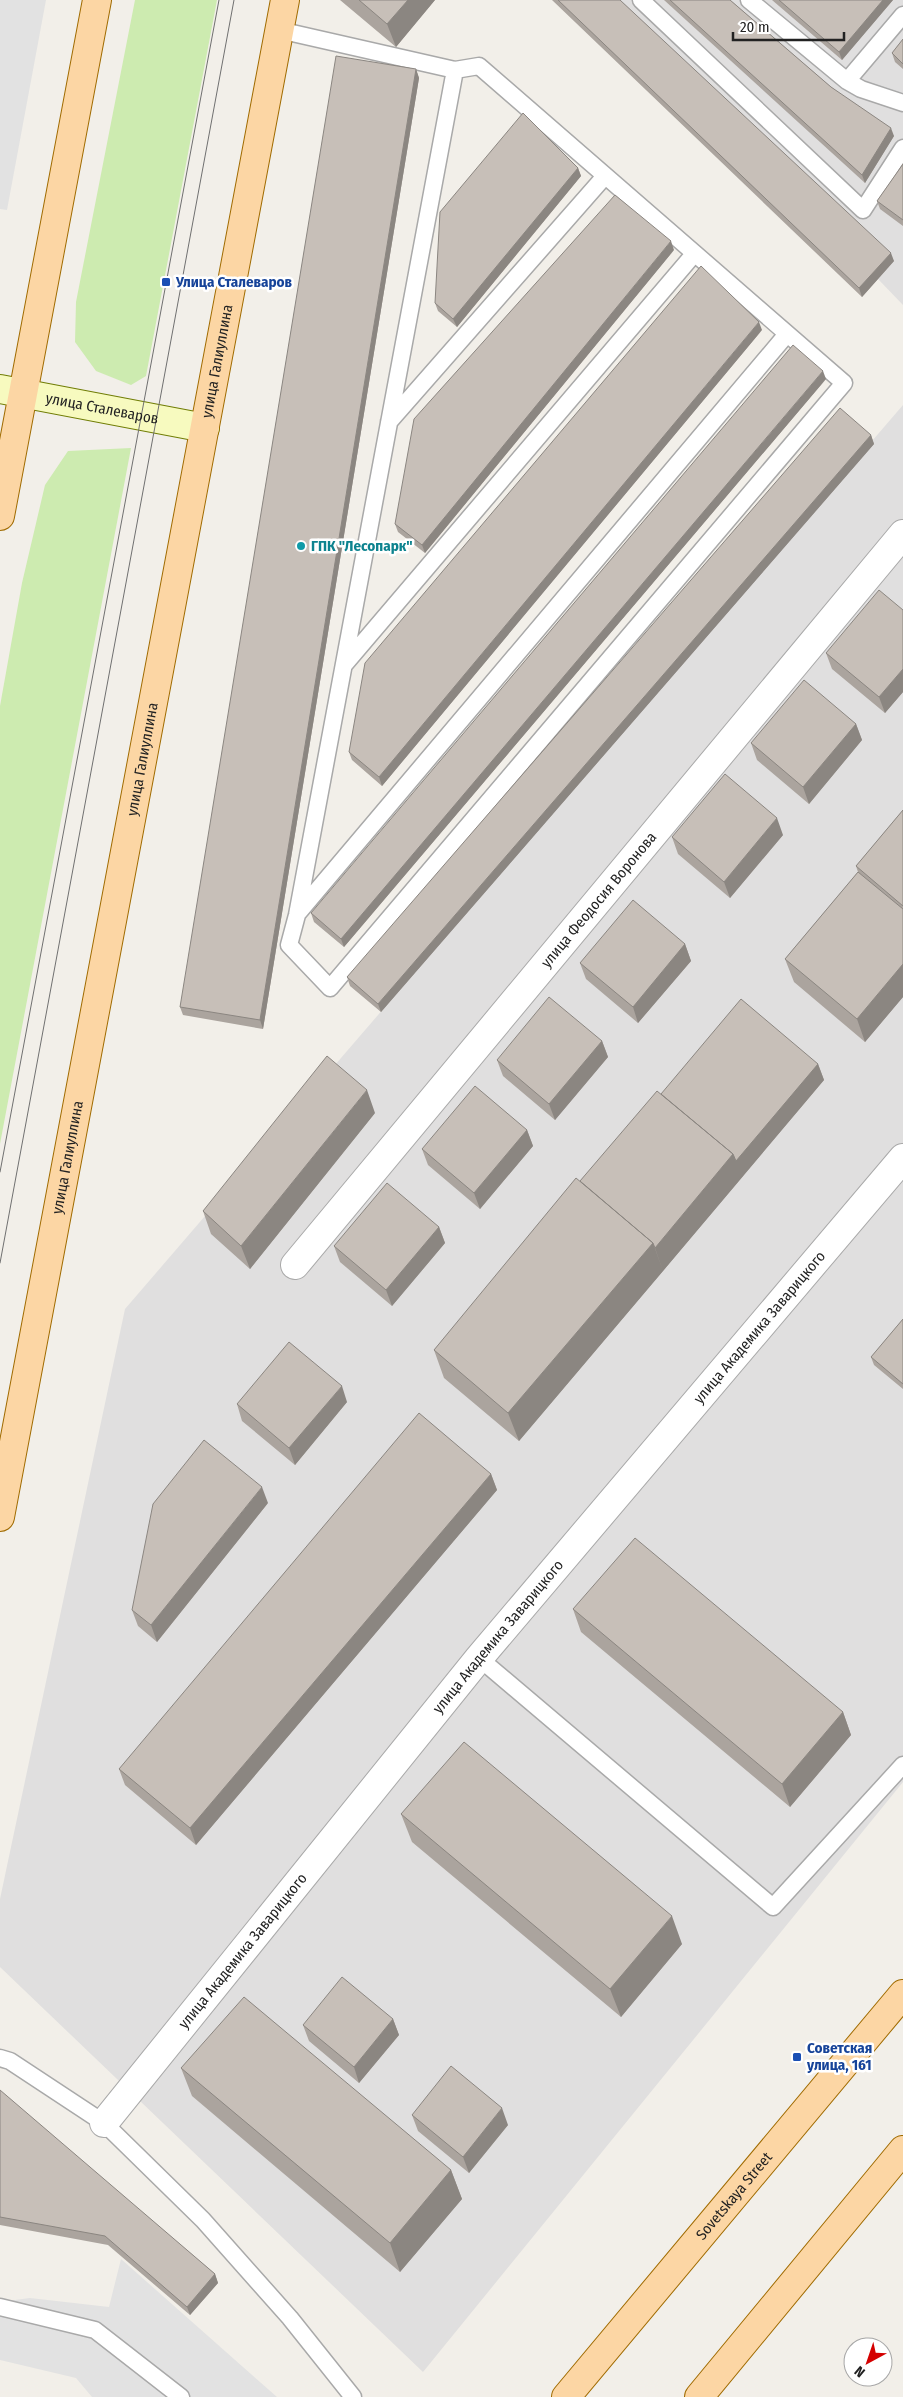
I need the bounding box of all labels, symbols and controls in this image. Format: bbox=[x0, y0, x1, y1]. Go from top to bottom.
scale bar bbox=[733, 10, 844, 42]
text: 20 m bbox=[740, 18, 770, 36]
place label: Улица Сталеваров bbox=[175, 273, 293, 291]
marker: Улица Сталеваров bbox=[160, 276, 172, 288]
street label: улица Галиуллина bbox=[198, 303, 237, 419]
street label: улица Сталеваров bbox=[44, 389, 160, 428]
place label: ГПК "Лесопарк" bbox=[311, 537, 413, 555]
marker: ГПК "Лесопарк" bbox=[295, 540, 307, 552]
street label: улица Галиуллина bbox=[123, 701, 162, 817]
street label: улица Феодосия Воронова bbox=[537, 828, 660, 971]
street label: улица Галиуллина bbox=[48, 1099, 87, 1216]
street label: улица Академика Заварицкого bbox=[690, 1247, 829, 1407]
street label: улица Академика Заварицкого bbox=[429, 1556, 567, 1717]
street label: улица Академика Заварицкого bbox=[175, 1870, 311, 2032]
place label: Советская улица, 161 bbox=[806, 2039, 872, 2074]
marker: Советская улица, 161 bbox=[791, 2051, 803, 2063]
street label: Sovetskaya Street bbox=[692, 2148, 776, 2244]
north arrow bbox=[843, 2337, 893, 2387]
text: N bbox=[851, 2362, 869, 2381]

